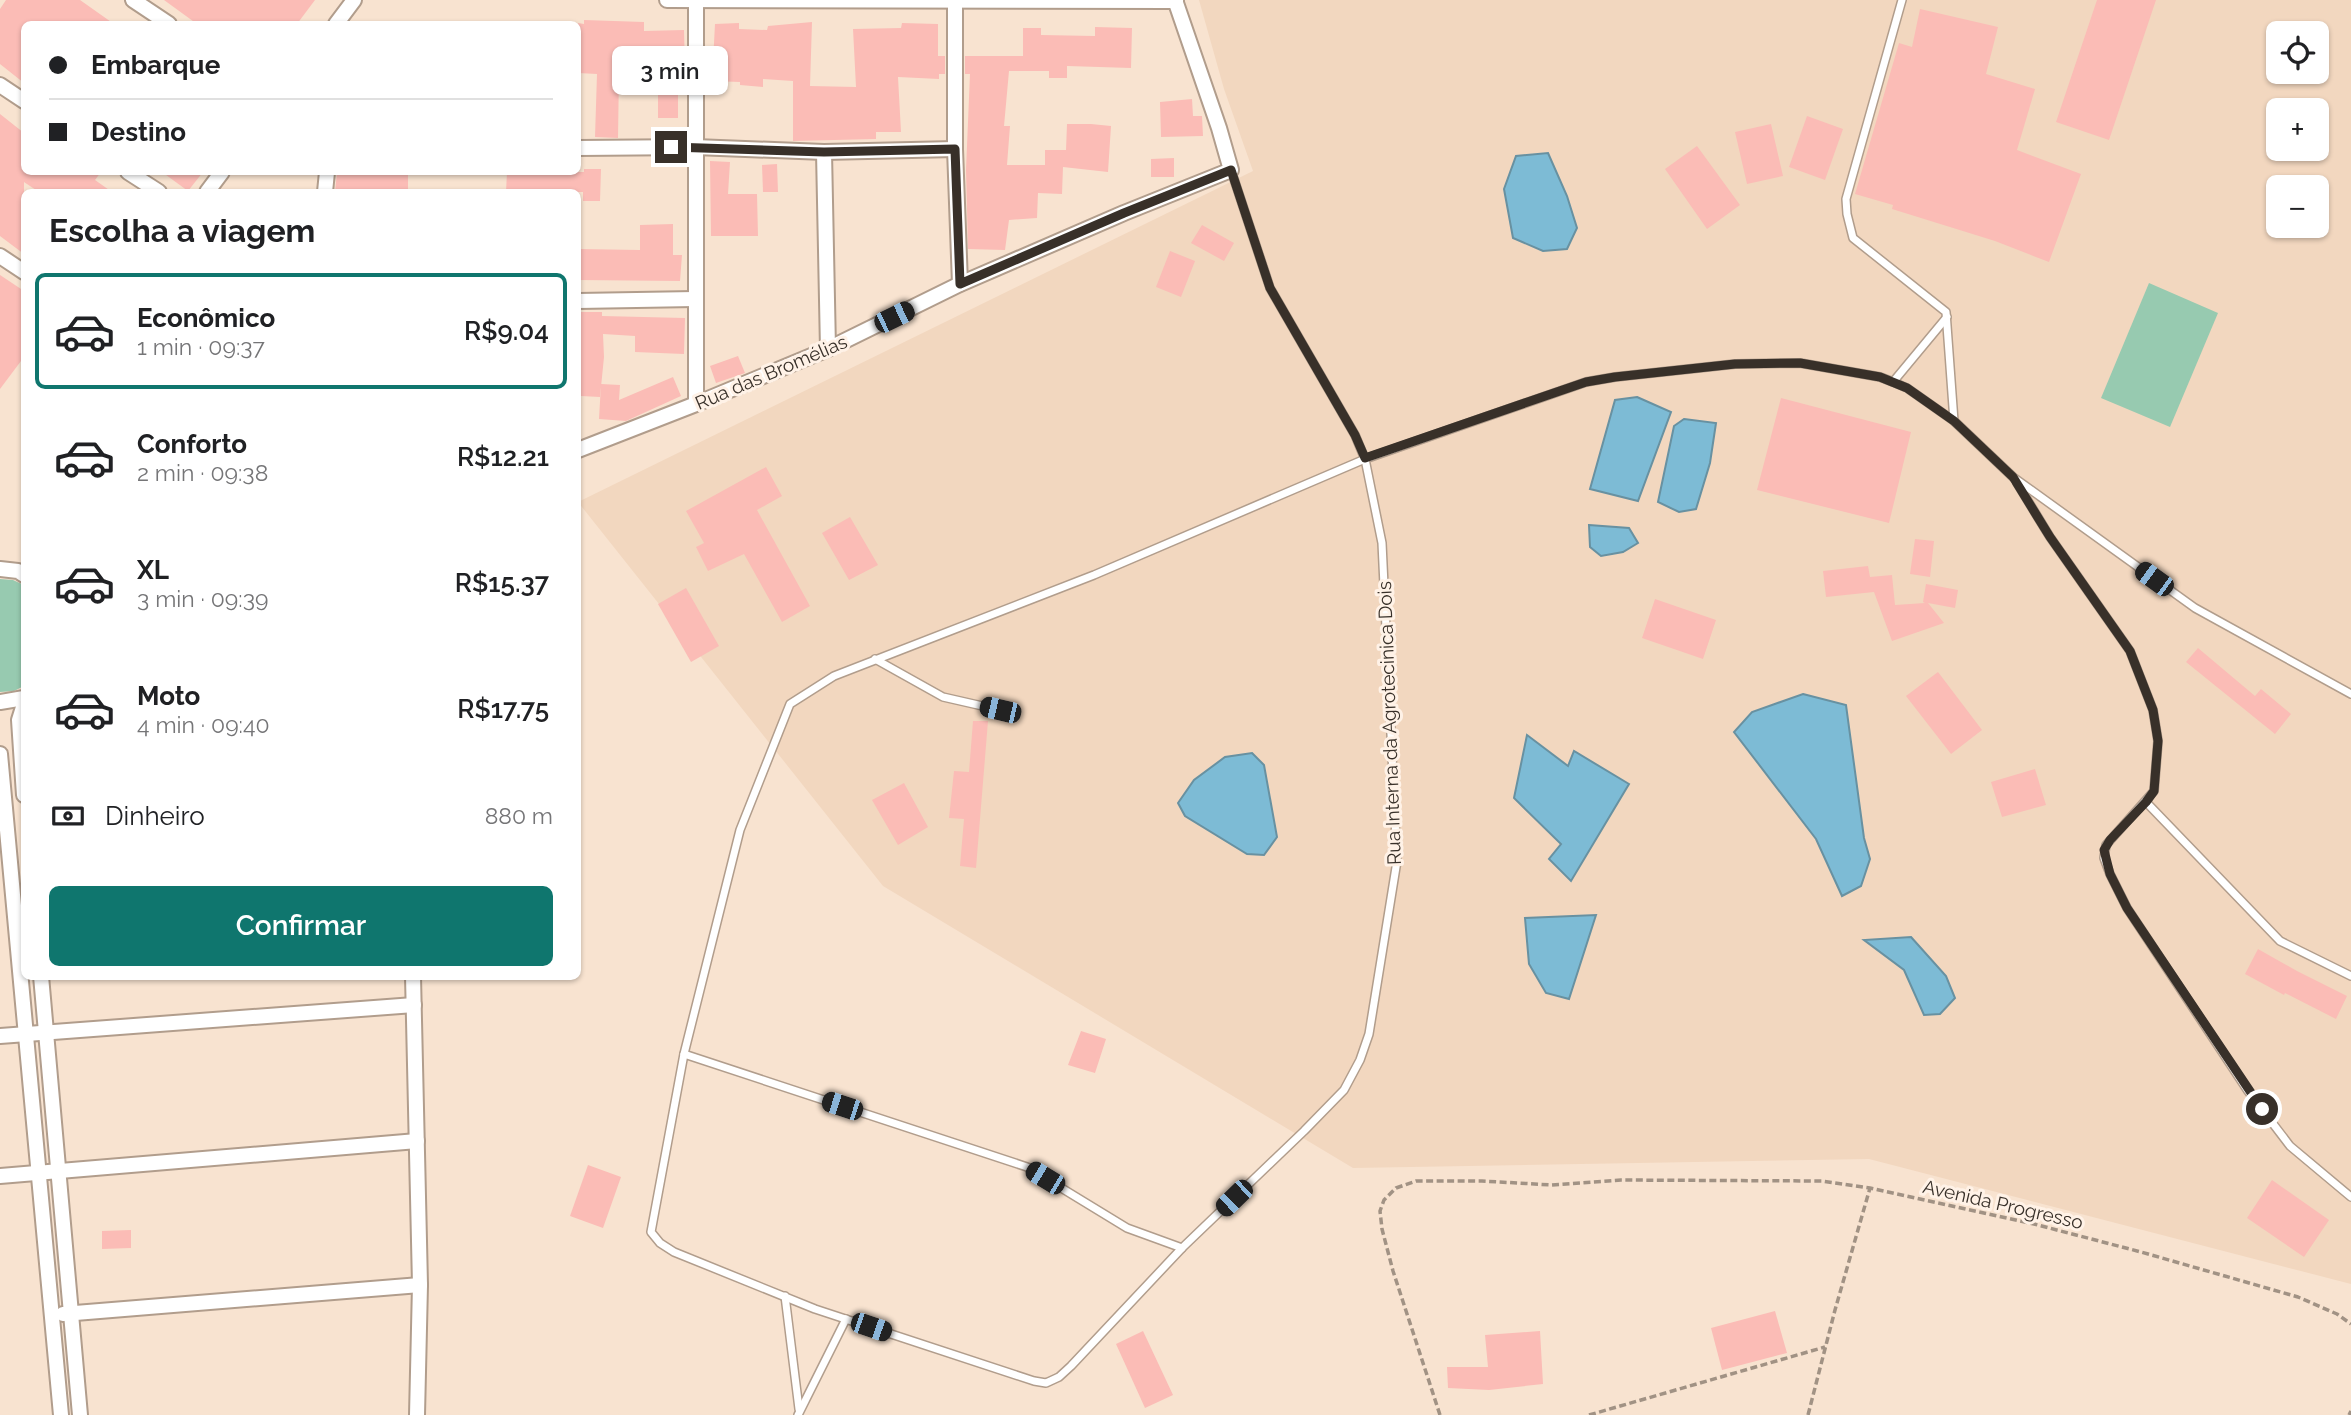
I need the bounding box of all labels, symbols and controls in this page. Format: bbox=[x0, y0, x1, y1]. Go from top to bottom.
map controls bbox=[2266, 21, 2329, 238]
button: locate bbox=[2266, 21, 2329, 84]
callout: 3 min bbox=[613, 46, 729, 94]
text: Embarque bbox=[91, 50, 220, 80]
text: 3 min bbox=[641, 57, 699, 84]
button: + bbox=[2266, 98, 2329, 161]
text: Destino bbox=[91, 117, 186, 147]
route end bbox=[655, 131, 687, 163]
button: − bbox=[2266, 175, 2329, 238]
text: Escolha a viagem bbox=[49, 212, 315, 249]
car bbox=[871, 298, 918, 336]
icon: car bbox=[53, 300, 116, 363]
text: Econômico bbox=[137, 303, 275, 333]
text: R$9.04 bbox=[464, 316, 549, 346]
street label: Rua das Bromélias bbox=[692, 330, 850, 414]
text: 1 min · 09:37 bbox=[137, 333, 265, 360]
icon: car bbox=[53, 426, 116, 489]
text: Conforto bbox=[137, 429, 247, 459]
text: R$12.21 bbox=[457, 442, 549, 472]
text: 2 min · 09:38 bbox=[137, 459, 268, 486]
icon: car bbox=[53, 552, 116, 615]
text: XL bbox=[137, 555, 169, 585]
car bbox=[2131, 558, 2178, 600]
text: R$15.37 bbox=[455, 568, 549, 598]
street label: Rua Interna da Agrotecinica Dois bbox=[1373, 581, 1405, 865]
text: 3 min · 09:39 bbox=[137, 585, 268, 612]
icon: car bbox=[53, 678, 116, 741]
text: Moto bbox=[137, 681, 200, 711]
text: R$17.75 bbox=[457, 694, 549, 724]
car bbox=[978, 695, 1023, 725]
text: 4 min · 09:40 bbox=[137, 711, 270, 738]
icon: cash bbox=[49, 797, 87, 835]
text: Dinheiro bbox=[105, 801, 205, 831]
text: 880 m bbox=[485, 802, 553, 829]
button: Confirmar bbox=[49, 886, 553, 966]
car bbox=[819, 1090, 866, 1122]
route start bbox=[2246, 1093, 2278, 1125]
car bbox=[1022, 1158, 1069, 1198]
street label: Avenida Progresso bbox=[1921, 1175, 2085, 1233]
car bbox=[1212, 1176, 1257, 1220]
car bbox=[848, 1310, 895, 1344]

